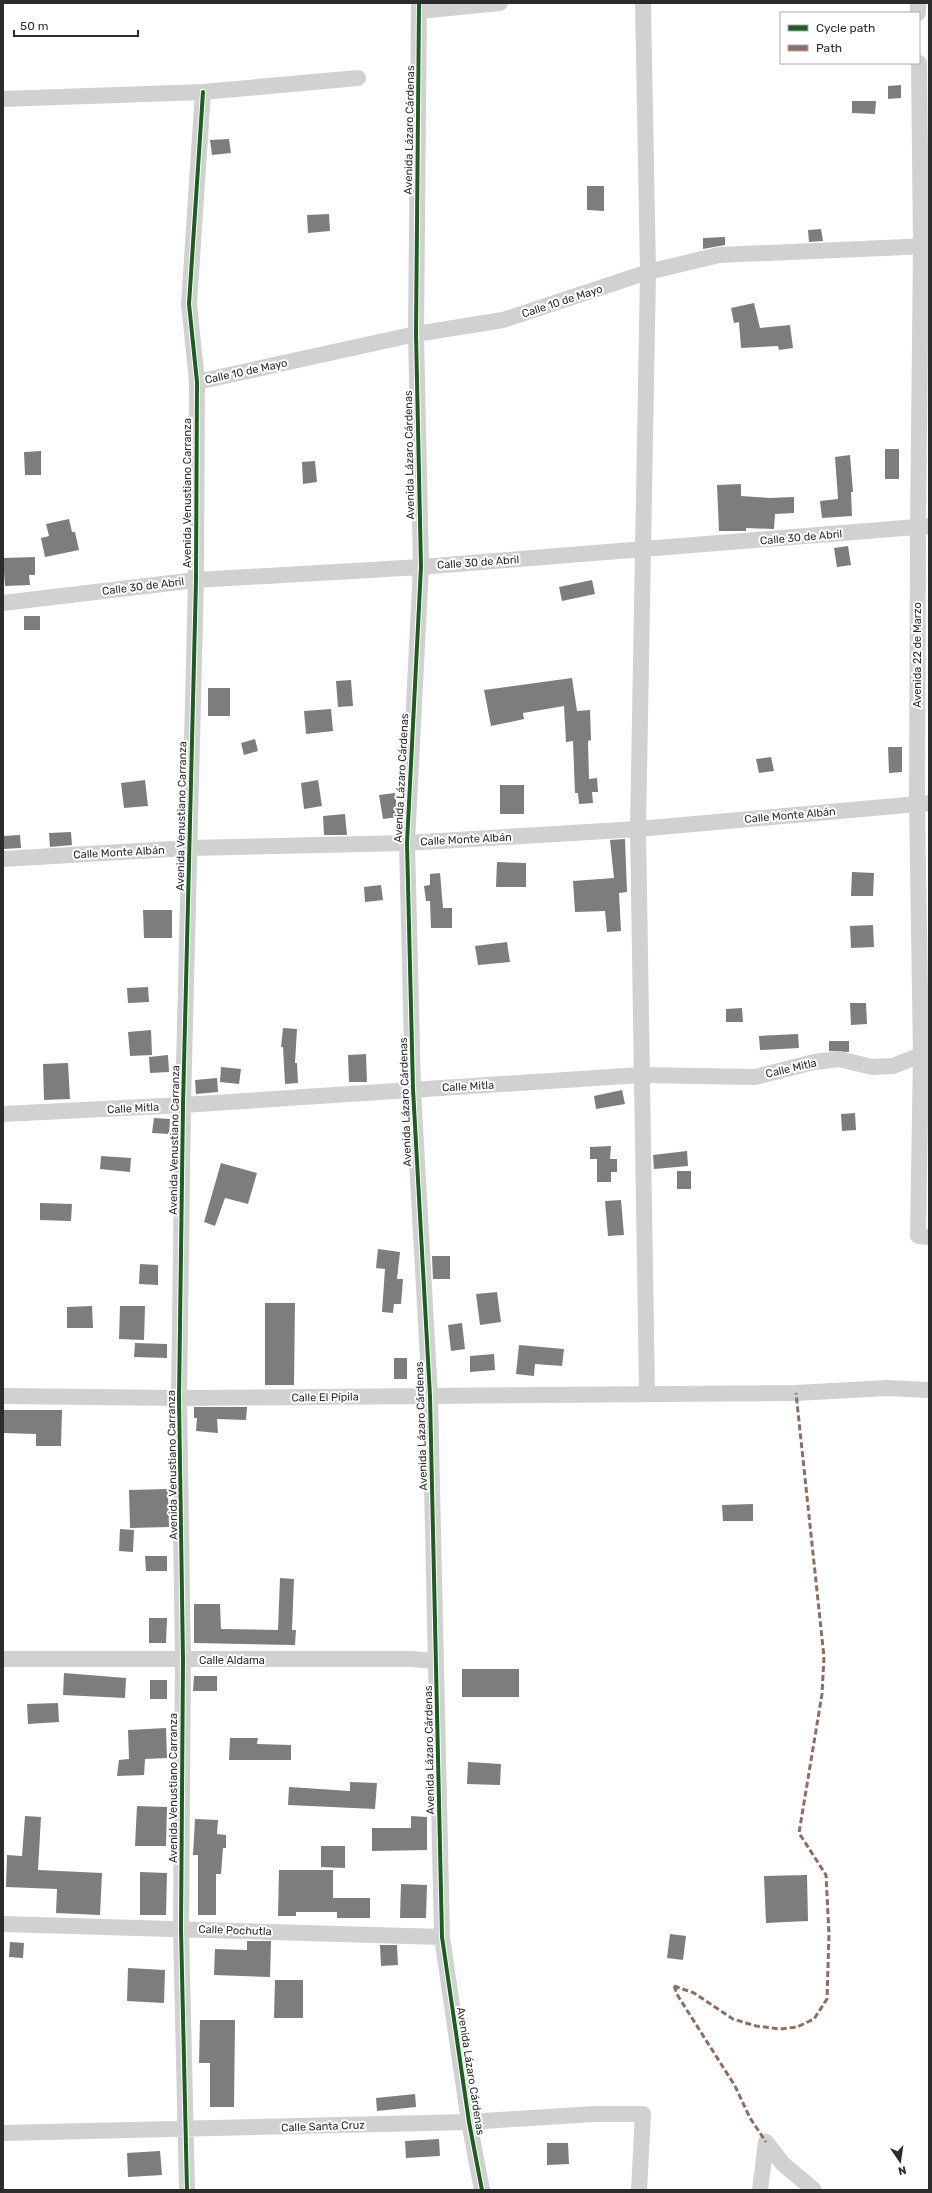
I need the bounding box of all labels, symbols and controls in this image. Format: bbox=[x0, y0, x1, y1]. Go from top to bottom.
scale bar bbox=[14, 12, 138, 38]
legend bbox=[780, 12, 920, 64]
text: 50 m bbox=[20, 19, 48, 33]
text: Cycle path bbox=[816, 21, 875, 35]
text: Path bbox=[816, 41, 842, 55]
street label: Avenida Lázaro Cárdenas bbox=[402, 65, 417, 195]
street label: Calle 10 de Mayo bbox=[520, 282, 604, 321]
street label: Calle 10 de Mayo bbox=[204, 356, 289, 387]
street label: Avenida Lázaro Cárdenas bbox=[402, 390, 417, 520]
street label: Avenida Venustiano Carranza bbox=[181, 418, 194, 568]
street label: Calle 30 de Abril bbox=[759, 527, 843, 548]
street label: Calle 30 de Abril bbox=[436, 553, 520, 572]
street label: Calle 30 de Abril bbox=[101, 575, 185, 598]
street label: Avenida 22 de Marzo bbox=[911, 602, 924, 708]
street label: Avenida Lázaro Cárdenas bbox=[392, 713, 411, 843]
street label: Avenida Venustiano Carranza bbox=[174, 741, 189, 891]
street label: Calle Monte Albán bbox=[744, 805, 836, 826]
street label: Calle Monte Albán bbox=[420, 831, 512, 848]
street label: Calle Monte Albán bbox=[73, 844, 165, 861]
street label: Avenida Lázaro Cárdenas bbox=[397, 1037, 414, 1167]
street label: Calle Mitla bbox=[764, 1056, 818, 1081]
street label: Avenida Venustiano Carranza bbox=[167, 1065, 182, 1215]
street label: Calle Mitla bbox=[442, 1079, 494, 1094]
street label: Calle Mitla bbox=[107, 1101, 159, 1116]
street label: Avenida Lázaro Cárdenas bbox=[413, 1361, 430, 1491]
street label: Avenida Venustiano Carranza bbox=[165, 1390, 180, 1540]
street label: Calle El Pípila bbox=[291, 1390, 359, 1405]
street label: Calle Aldama bbox=[199, 1654, 265, 1667]
street label: Avenida Lázaro Cárdenas bbox=[422, 1685, 437, 1815]
street label: Avenida Venustiano Carranza bbox=[167, 1713, 180, 1863]
street label: Calle Pochutla bbox=[198, 1923, 272, 1938]
street label: Avenida Lázaro Cárdenas bbox=[454, 2006, 487, 2136]
street label: Calle Santa Cruz bbox=[281, 2119, 366, 2134]
north arrow bbox=[880, 2141, 920, 2181]
text: N bbox=[897, 2163, 907, 2177]

